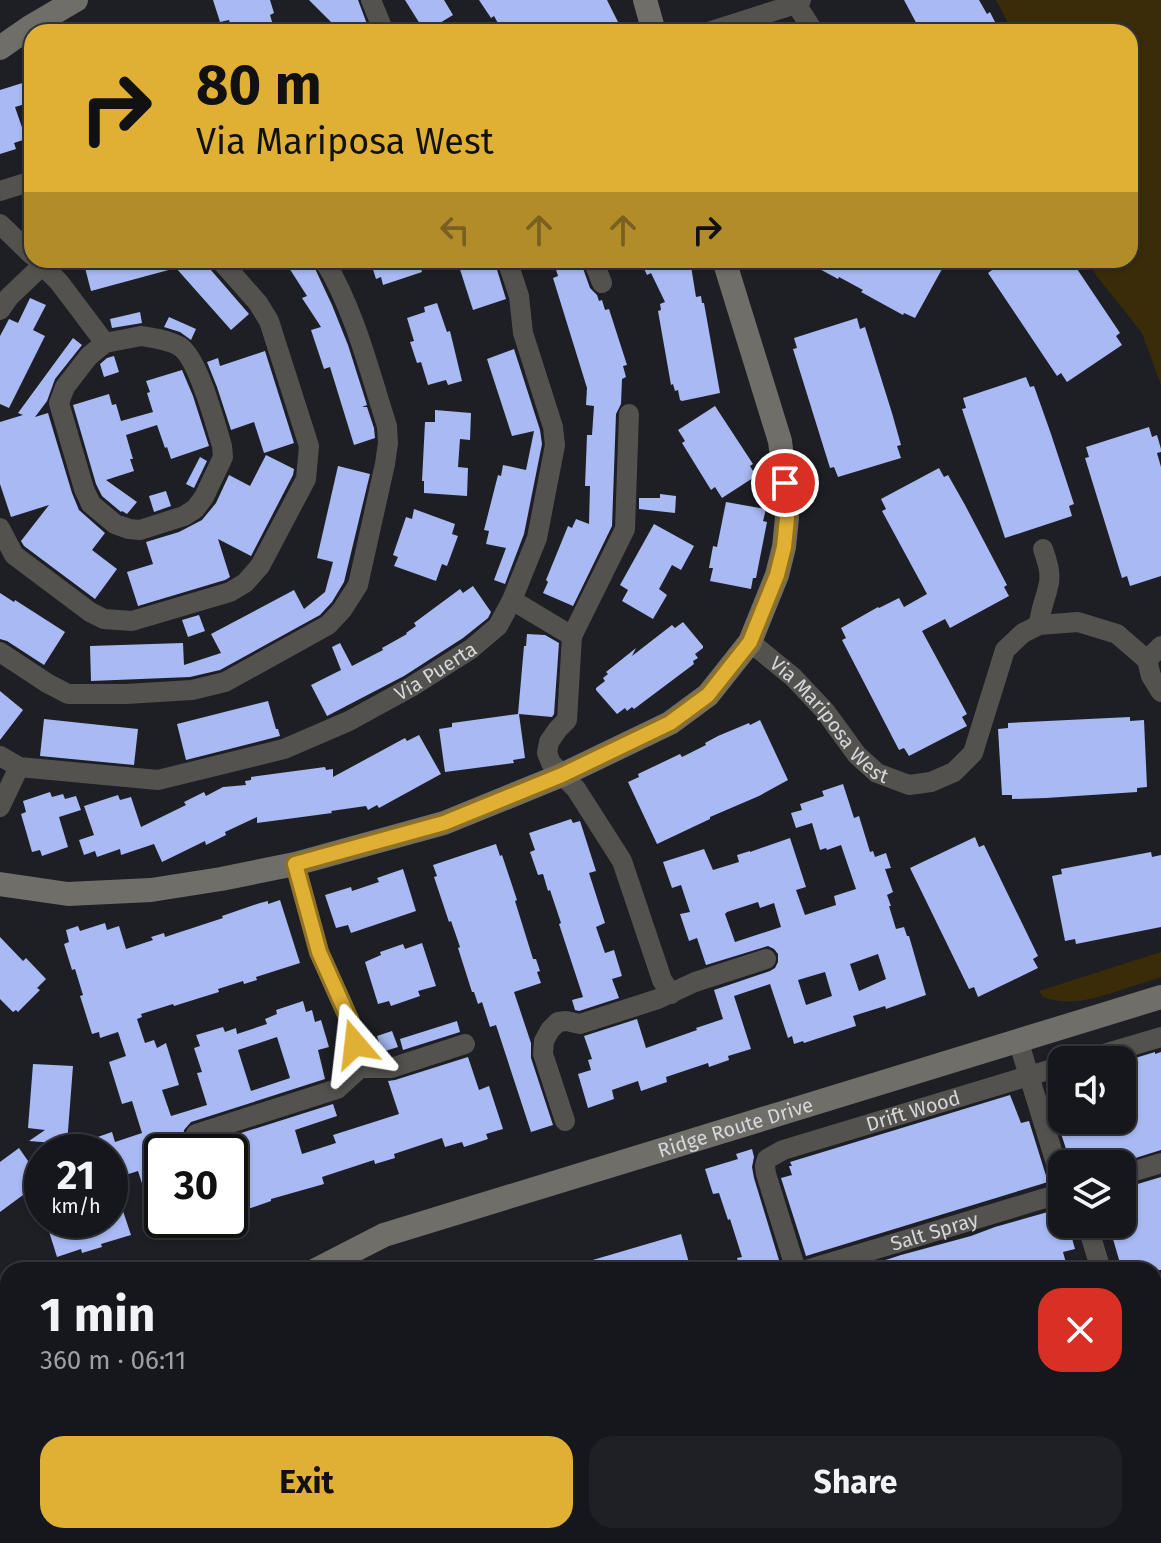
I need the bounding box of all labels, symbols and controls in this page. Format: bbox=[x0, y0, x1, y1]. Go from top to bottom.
text: 80 m bbox=[196, 52, 322, 119]
icon: right bbox=[64, 56, 168, 160]
text: Via Mariposa West bbox=[196, 120, 494, 164]
icon: left bbox=[433, 208, 477, 252]
icon: ahead bbox=[517, 208, 561, 252]
icon: ahead bbox=[601, 208, 645, 252]
icon: right bbox=[685, 208, 729, 252]
pin bbox=[751, 449, 819, 517]
icon: arrive bbox=[763, 461, 807, 505]
street label: Via Puerta bbox=[390, 637, 481, 706]
street label: Via Mariposa West bbox=[765, 651, 893, 788]
position arrow bbox=[313, 1002, 397, 1086]
map controls bbox=[1048, 1046, 1136, 1238]
button: sound bbox=[1048, 1046, 1136, 1134]
street label: Drift Wood bbox=[863, 1085, 963, 1136]
street label: Ridge Route Drive bbox=[655, 1092, 816, 1162]
speed limit sign: 30 bbox=[144, 1134, 248, 1238]
button: layers bbox=[1048, 1150, 1136, 1238]
text: 21 bbox=[57, 1152, 95, 1200]
text: km/h bbox=[51, 1194, 101, 1218]
street label: Salt Spray bbox=[888, 1207, 981, 1256]
text: 1 min bbox=[40, 1286, 155, 1344]
button: close bbox=[1038, 1288, 1122, 1372]
text: 360 m · 06:11 bbox=[40, 1345, 186, 1376]
button: Exit bbox=[40, 1436, 573, 1528]
button: Share bbox=[589, 1436, 1122, 1528]

